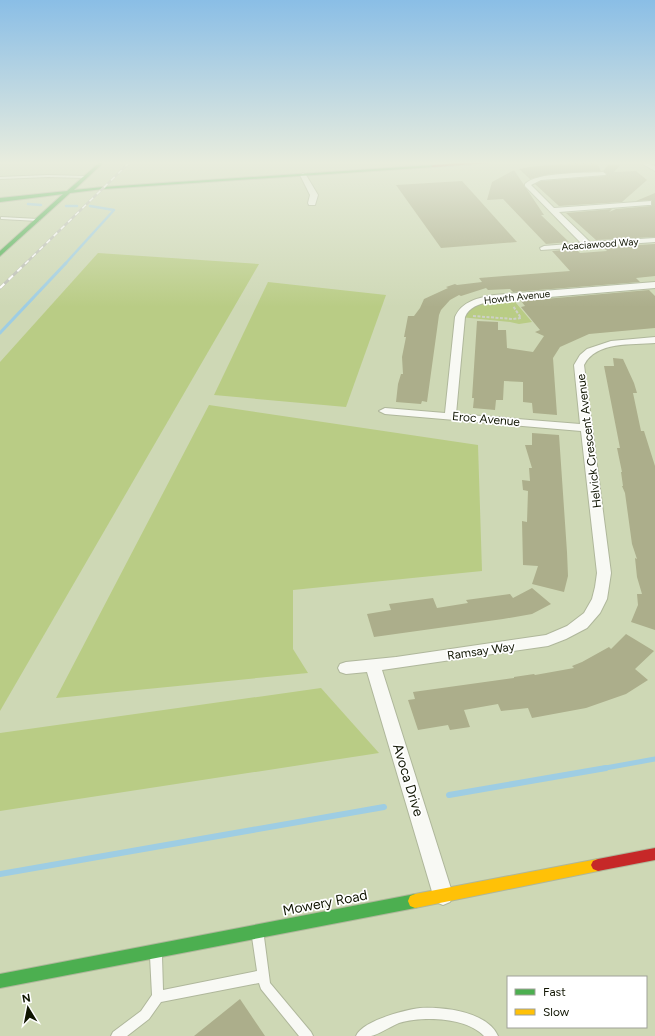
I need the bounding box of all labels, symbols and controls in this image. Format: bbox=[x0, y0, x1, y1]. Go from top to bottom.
street label: Acaciawood Way bbox=[561, 235, 640, 253]
street label: Howth Avenue bbox=[483, 287, 551, 307]
street label: Helvick Crescent Avenue bbox=[574, 373, 604, 509]
street label: Eroc Avenue bbox=[451, 409, 521, 429]
street label: Ramsay Way bbox=[446, 639, 516, 663]
street label: Avoca Drive bbox=[389, 742, 427, 819]
street label: Mowery Road bbox=[281, 886, 369, 920]
legend bbox=[507, 976, 647, 1028]
text: Fast bbox=[543, 985, 566, 999]
north arrow bbox=[8, 988, 48, 1028]
text: N bbox=[21, 992, 32, 1006]
text: Slow bbox=[543, 1005, 570, 1019]

